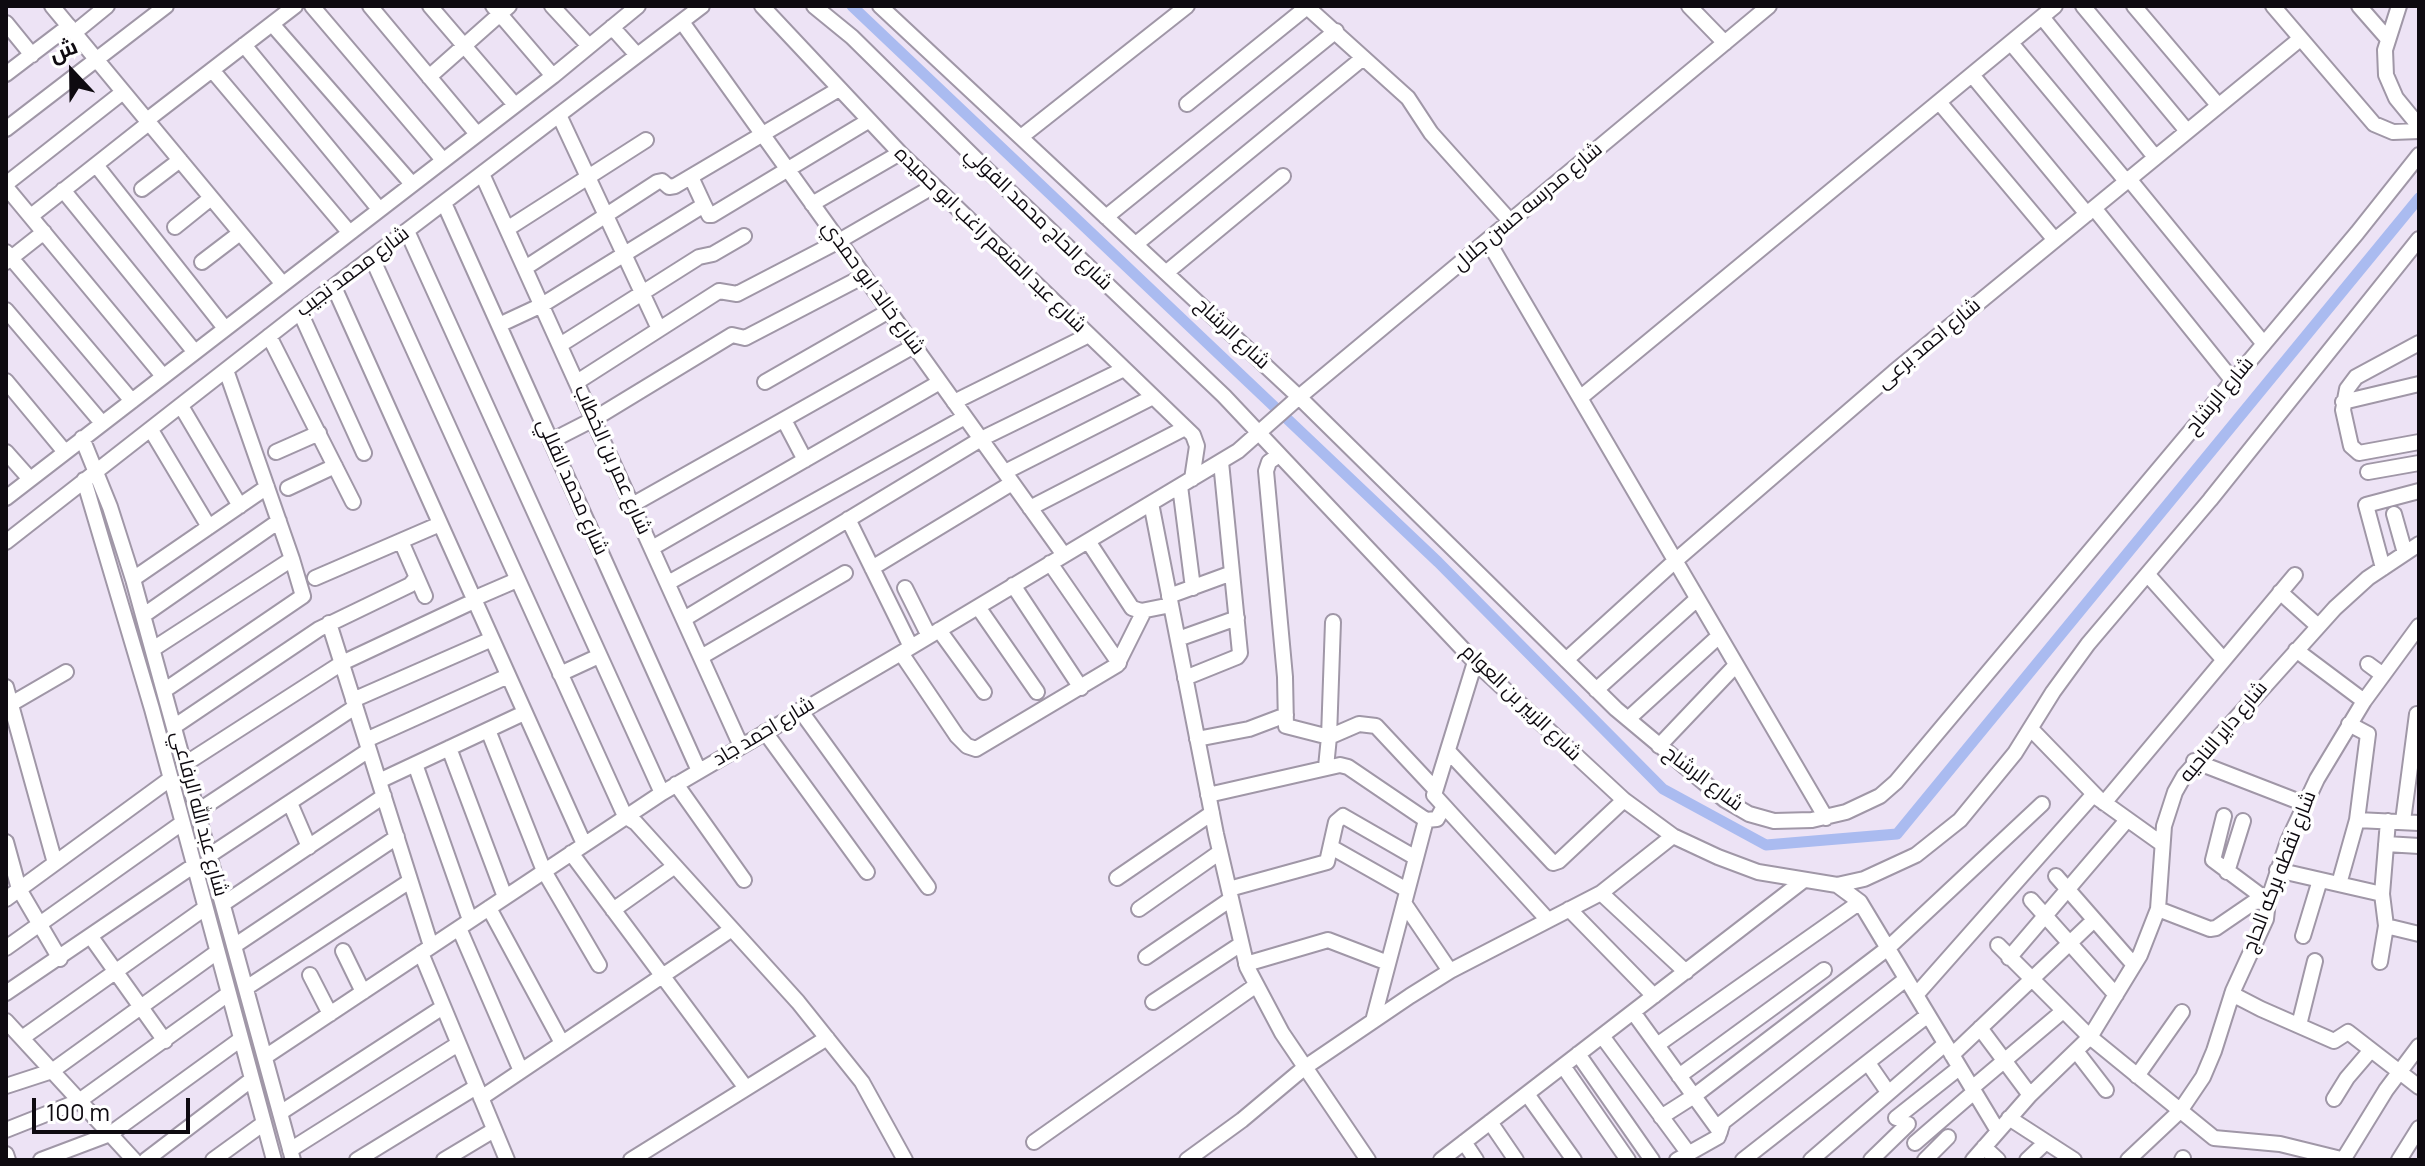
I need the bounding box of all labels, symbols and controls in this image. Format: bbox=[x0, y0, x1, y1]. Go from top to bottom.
text: ش bbox=[44, 31, 82, 69]
north arrow bbox=[32, 32, 112, 112]
street label: شارع مدرسه حسن جلال bbox=[1449, 138, 1607, 276]
street label: شارع عبد المنعم راغب ابو حميده bbox=[889, 142, 1091, 338]
street label: شارع الحاج محمد الفولي bbox=[959, 142, 1117, 296]
street label: شارع خالد ابو حمدي bbox=[816, 216, 930, 360]
street label: شارع محمد نجيب bbox=[292, 222, 414, 322]
street label: شارع الرشاح bbox=[1190, 293, 1274, 375]
street label: شارع احمد برعى bbox=[1872, 294, 1986, 394]
street label: شارع الرشاح bbox=[2181, 352, 2259, 440]
street label: شارع عمر بن الخطاب bbox=[568, 382, 656, 538]
street label: شارع محمد القللي bbox=[531, 415, 613, 559]
street label: شارع الزبير بن العوام bbox=[1456, 640, 1586, 766]
street label: شارع داير الناحيه bbox=[2175, 677, 2273, 787]
street label: شارع احمد جاد bbox=[709, 692, 819, 772]
street label: شارع عبد الله الرفاعي bbox=[165, 729, 233, 899]
street label: شارع الرشاح bbox=[1658, 741, 1748, 817]
street label: شارع نقطه بركه الحاج bbox=[2238, 788, 2322, 956]
scale bar bbox=[36, 1082, 194, 1132]
text: 100 m bbox=[46, 1095, 110, 1128]

